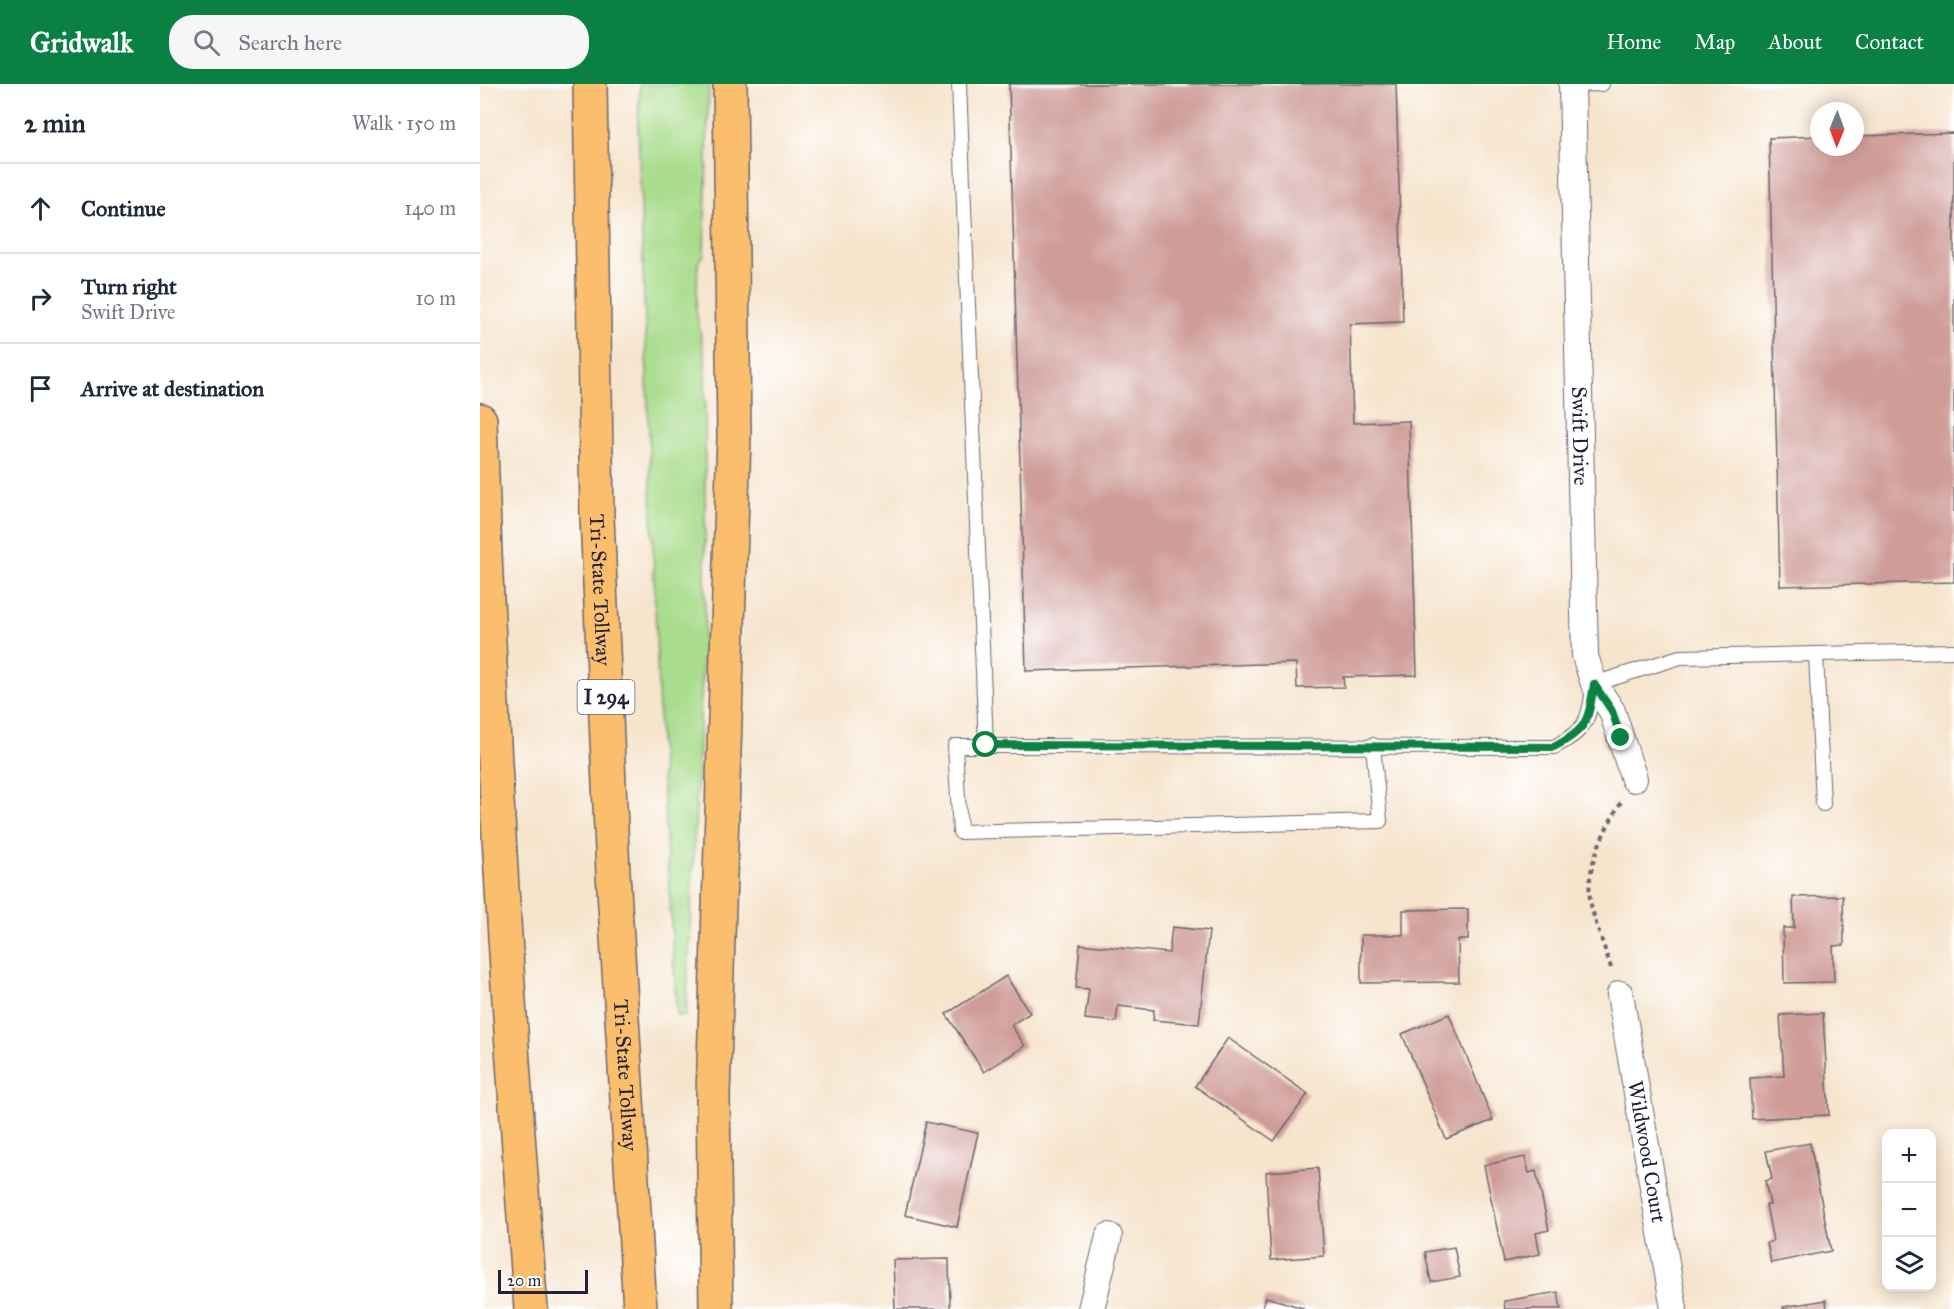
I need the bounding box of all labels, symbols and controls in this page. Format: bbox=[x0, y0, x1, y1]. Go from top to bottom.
search box bbox=[169, 15, 589, 69]
text: Gridwalk bbox=[30, 25, 133, 60]
icon: search bbox=[190, 26, 223, 59]
text: Search here bbox=[238, 29, 342, 56]
text: Home bbox=[1606, 29, 1661, 55]
text: Map bbox=[1694, 29, 1735, 55]
text: About bbox=[1768, 29, 1822, 55]
text: Contact bbox=[1855, 29, 1924, 55]
north arrow bbox=[1810, 102, 1864, 156]
text: 2 min bbox=[24, 107, 85, 139]
text: Walk · 150 m bbox=[352, 111, 456, 135]
icon: ahead bbox=[24, 192, 57, 225]
text: Continue bbox=[81, 195, 166, 222]
text: 140 m bbox=[404, 196, 456, 220]
text: Turn right bbox=[81, 273, 177, 300]
icon: right bbox=[24, 282, 57, 315]
text: 10 m bbox=[415, 286, 456, 310]
text: Swift Drive bbox=[81, 300, 175, 324]
icon: arrive bbox=[24, 372, 57, 405]
text: Arrive at destination bbox=[81, 375, 264, 402]
street label: Swift Drive bbox=[1566, 386, 1594, 486]
street label: Tri-State Tollway bbox=[584, 513, 617, 667]
road number: I 294 bbox=[578, 680, 634, 714]
route end bbox=[1607, 724, 1633, 750]
route start bbox=[972, 731, 998, 757]
street label: Tri-State Tollway bbox=[608, 999, 643, 1153]
street label: Wildwood Court bbox=[1622, 1079, 1672, 1225]
map controls bbox=[1882, 1129, 1936, 1291]
button: + bbox=[1882, 1129, 1936, 1183]
button: − bbox=[1882, 1183, 1936, 1237]
button: layers bbox=[1882, 1237, 1936, 1291]
scale bar bbox=[498, 1267, 588, 1294]
text: 20 m bbox=[507, 1271, 541, 1290]

